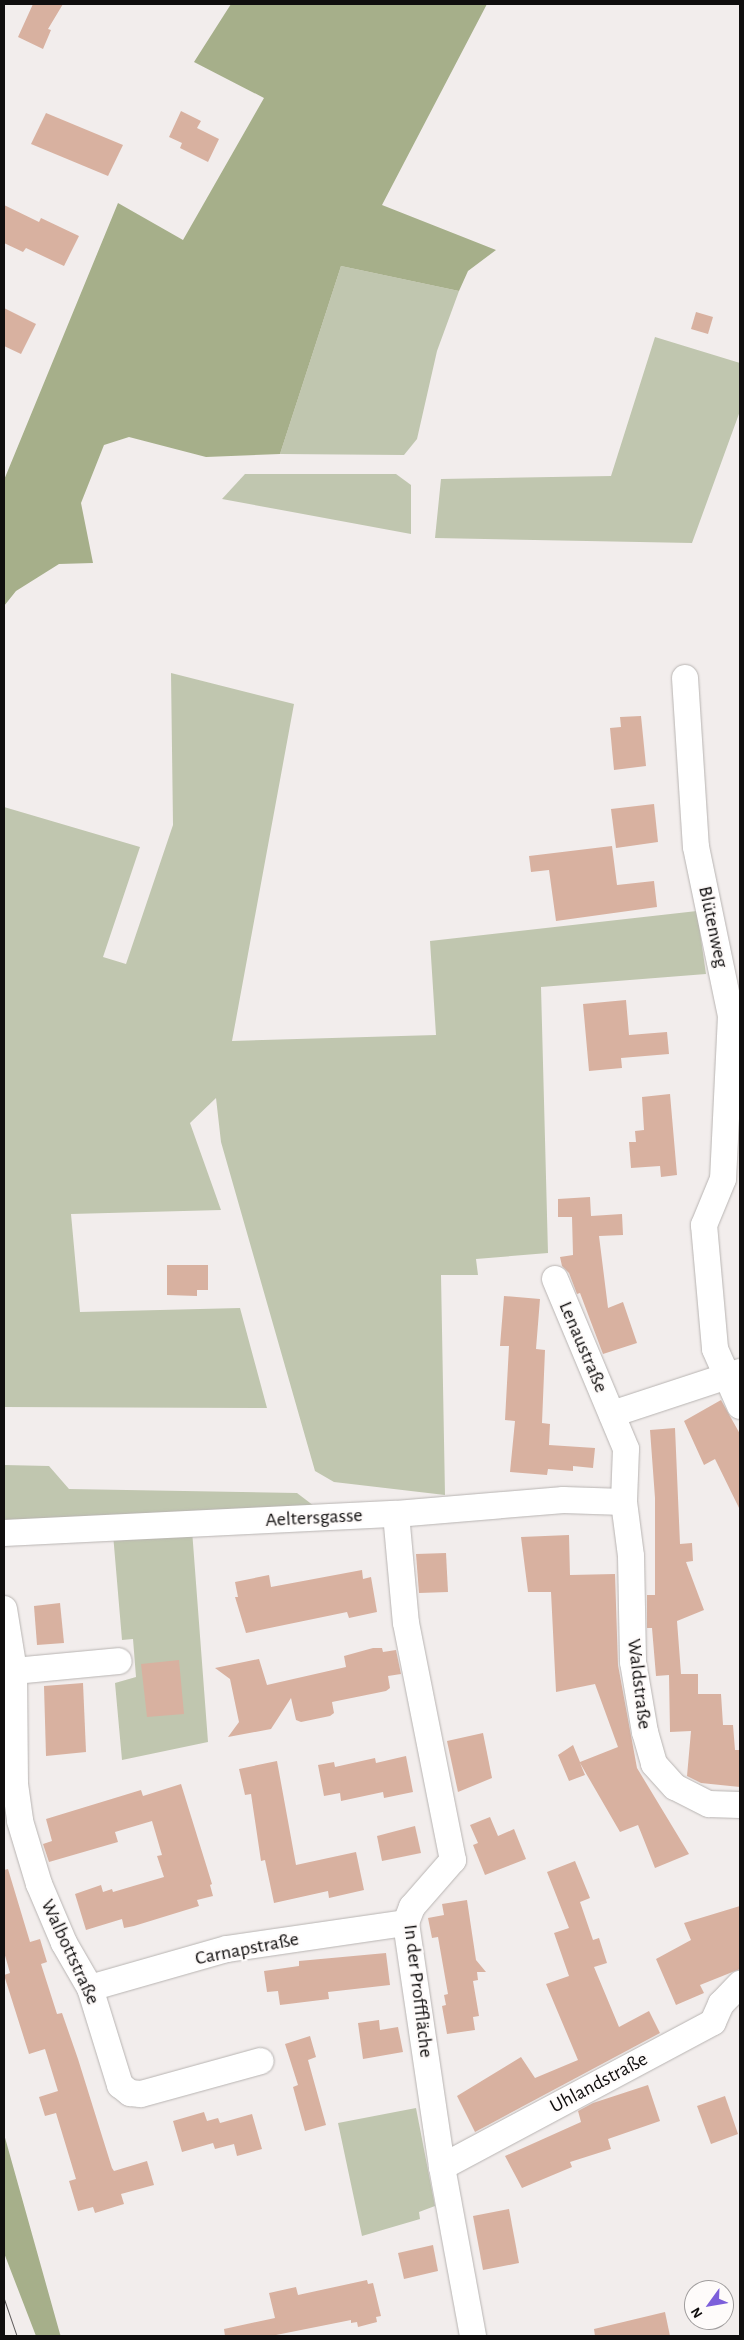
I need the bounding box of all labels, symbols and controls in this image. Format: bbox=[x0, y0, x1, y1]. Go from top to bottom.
street label: Blütenweg bbox=[693, 884, 733, 970]
street label: Lenaustraße bbox=[553, 1298, 613, 1396]
street label: Aeltersgasse bbox=[265, 1503, 363, 1533]
street label: Waldstraße bbox=[622, 1637, 656, 1731]
street label: Walbottstraße bbox=[35, 1896, 105, 2008]
street label: In der Profffläche bbox=[398, 1923, 438, 2059]
street label: Carnapstraße bbox=[193, 1927, 301, 1971]
street label: Uhlandstraße bbox=[546, 2047, 652, 2119]
north arrow bbox=[684, 2280, 734, 2330]
text: N bbox=[689, 2305, 706, 2320]

